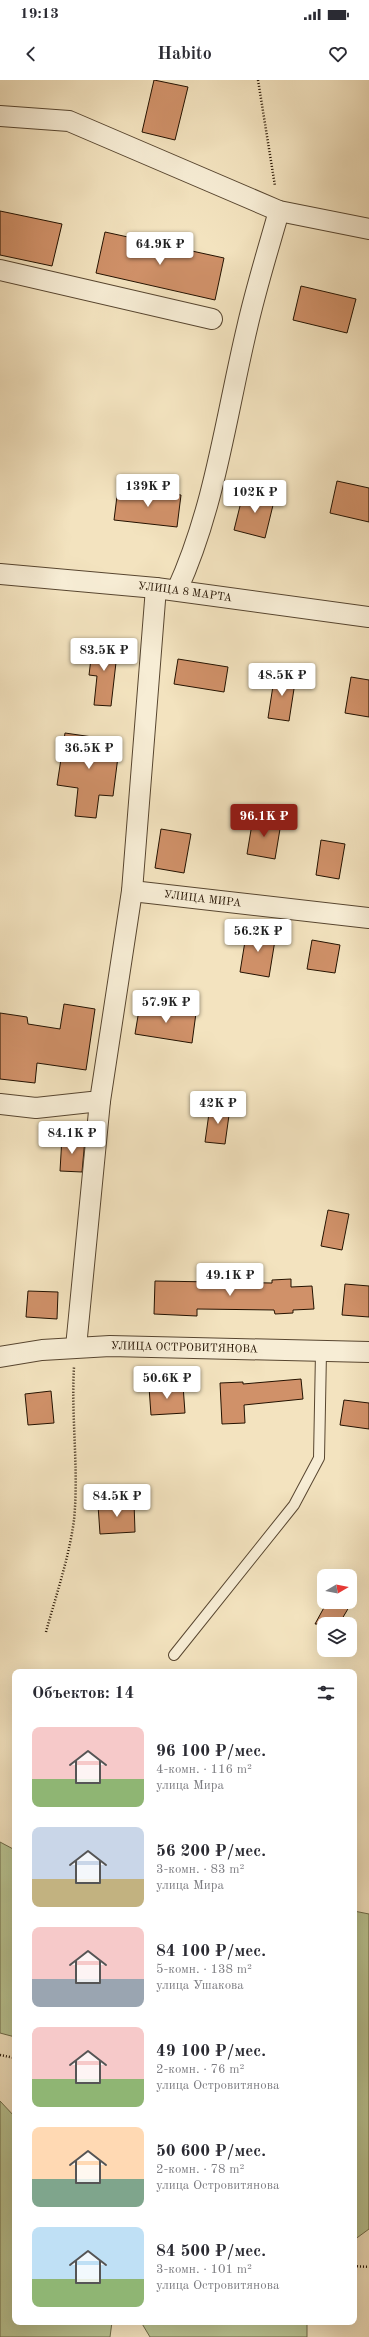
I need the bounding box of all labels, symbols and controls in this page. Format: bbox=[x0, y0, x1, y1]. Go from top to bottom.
text: 19:13 bbox=[20, 7, 59, 22]
icon: back bbox=[20, 43, 42, 65]
icon: heart bbox=[327, 43, 349, 65]
text: Habito bbox=[157, 45, 212, 63]
pin: 64.9K ₽ bbox=[123, 232, 197, 266]
text: 64.9K ₽ bbox=[135, 238, 185, 251]
pin: 139K ₽ bbox=[115, 474, 181, 508]
text: 139K ₽ bbox=[125, 480, 171, 493]
pin: 102K ₽ bbox=[222, 480, 288, 514]
text: 102K ₽ bbox=[232, 486, 278, 499]
street label: УЛИЦА 8 МАРТА bbox=[138, 581, 233, 604]
pin: 83.5K ₽ bbox=[67, 638, 141, 672]
text: 83.5K ₽ bbox=[79, 644, 129, 657]
pin: 48.5K ₽ bbox=[245, 663, 319, 697]
text: 48.5K ₽ bbox=[257, 669, 307, 682]
pin: 36.5K ₽ bbox=[52, 736, 126, 770]
text: 36.5K ₽ bbox=[64, 742, 114, 755]
pin: 96.1K ₽ bbox=[227, 804, 301, 838]
text: 96.1K ₽ bbox=[239, 810, 289, 823]
street label: УЛИЦА МИРА bbox=[163, 889, 242, 909]
pin: 56.2K ₽ bbox=[221, 919, 295, 953]
text: 56.2K ₽ bbox=[233, 925, 283, 938]
pin: 57.9K ₽ bbox=[129, 990, 203, 1024]
text: 57.9K ₽ bbox=[141, 996, 191, 1009]
pin: 42K ₽ bbox=[190, 1091, 246, 1125]
text: 42K ₽ bbox=[199, 1097, 237, 1110]
pin: 84.1K ₽ bbox=[35, 1121, 109, 1155]
text: 84.1K ₽ bbox=[47, 1127, 97, 1140]
pin: 49.1K ₽ bbox=[193, 1263, 267, 1297]
text: 49.1K ₽ bbox=[205, 1269, 255, 1282]
street label: УЛИЦА ОСТРОВИТЯНОВА bbox=[111, 1341, 259, 1355]
pin: 50.6K ₽ bbox=[130, 1366, 204, 1400]
text: 50.6K ₽ bbox=[142, 1372, 192, 1385]
pin: 84.5K ₽ bbox=[80, 1484, 154, 1518]
text: 84.5K ₽ bbox=[92, 1490, 142, 1503]
north arrow bbox=[317, 1569, 357, 1609]
map controls bbox=[317, 1569, 357, 1657]
button: layers bbox=[317, 1617, 357, 1657]
icon: filters bbox=[315, 1682, 337, 1704]
text: Объектов: 14 bbox=[32, 1685, 134, 1702]
icon: home bbox=[64, 1743, 112, 1791]
text: 96 100 ₽/мес. bbox=[156, 1743, 266, 1760]
text: 4-комн. · 116 m² bbox=[156, 1763, 252, 1776]
text: улица Мира bbox=[156, 1779, 224, 1792]
icon: home bbox=[64, 1843, 112, 1891]
text: 56 200 ₽/мес. bbox=[156, 1843, 266, 1860]
text: 3-комн. · 83 m² bbox=[156, 1863, 244, 1876]
text: улица Мира bbox=[156, 1879, 224, 1892]
icon: home bbox=[64, 1943, 112, 1991]
text: 84 100 ₽/мес. bbox=[156, 1943, 266, 1960]
text: 5-комн. · 138 m² bbox=[156, 1963, 252, 1976]
text: улица Ушакова bbox=[156, 1979, 244, 1992]
icon: home bbox=[64, 2043, 112, 2091]
text: 49 100 ₽/мес. bbox=[156, 2043, 266, 2060]
text: 2-комн. · 76 m² bbox=[156, 2063, 244, 2076]
text: улица Островитянова bbox=[156, 2079, 279, 2092]
icon: home bbox=[64, 2143, 112, 2191]
text: 50 600 ₽/мес. bbox=[156, 2143, 266, 2160]
text: 2-комн. · 78 m² bbox=[156, 2163, 244, 2176]
text: улица Островитянова bbox=[156, 2179, 279, 2192]
icon: home bbox=[64, 2243, 112, 2291]
text: 84 500 ₽/мес. bbox=[156, 2243, 266, 2260]
text: 3-комн. · 101 m² bbox=[156, 2263, 252, 2276]
text: улица Островитянова bbox=[156, 2279, 279, 2292]

